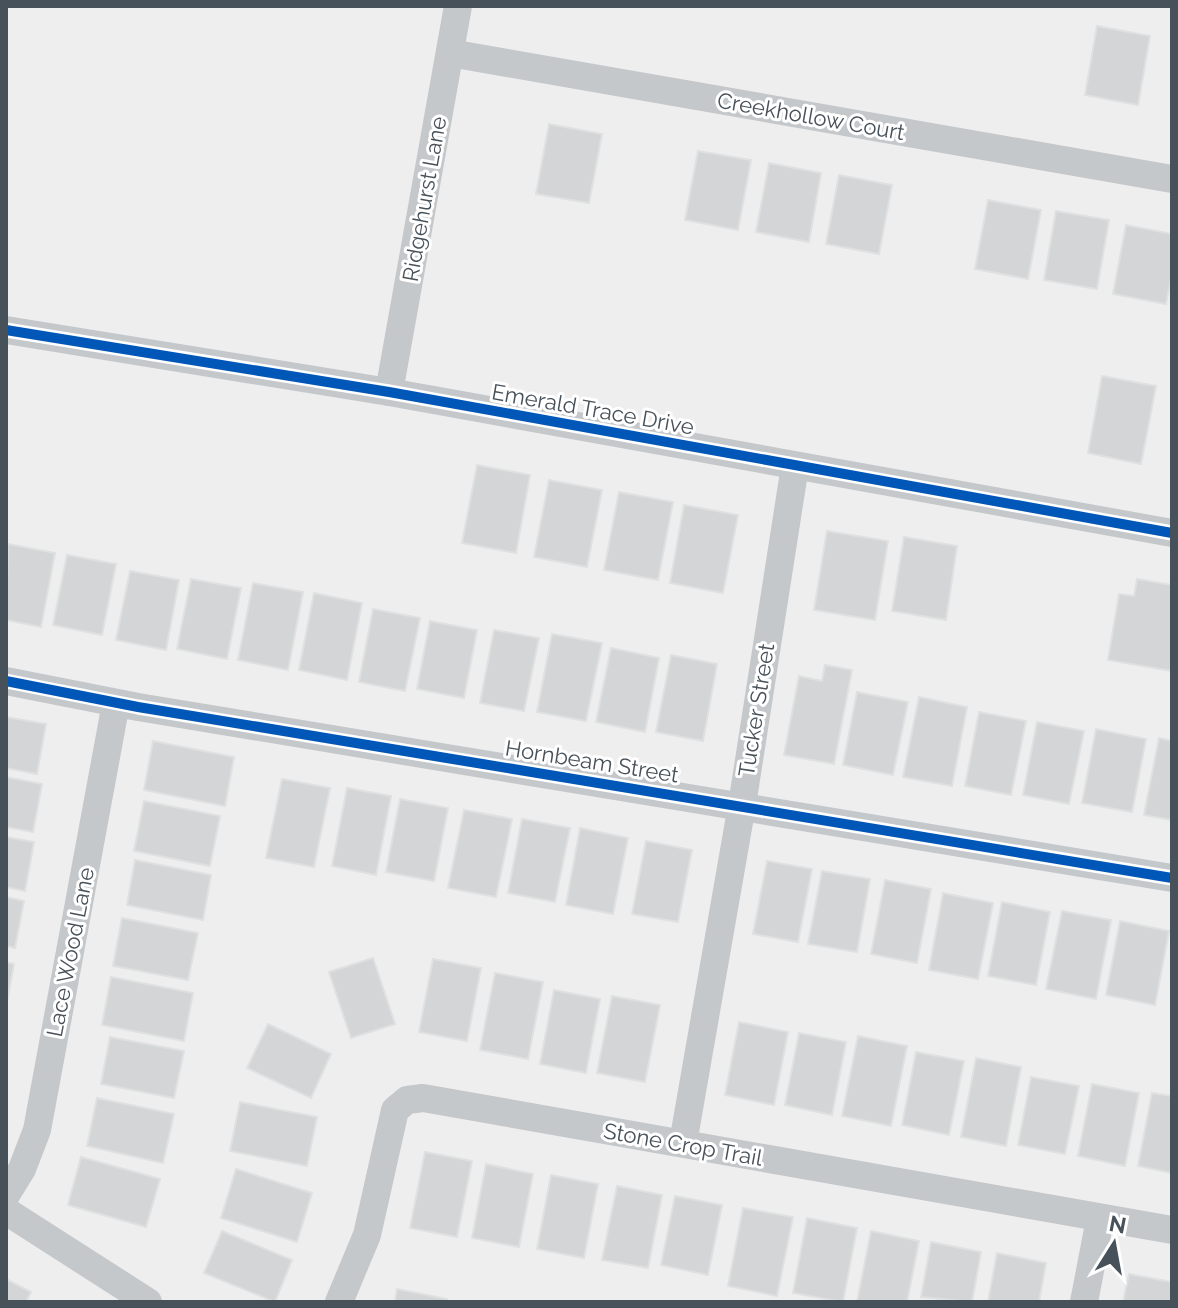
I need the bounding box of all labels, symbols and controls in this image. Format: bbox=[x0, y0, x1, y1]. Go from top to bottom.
street label: Creekhollow Court bbox=[715, 87, 907, 145]
street label: Ridgehurst Lane bbox=[397, 114, 451, 284]
street label: Emerald Trace Drive bbox=[490, 378, 696, 440]
street label: Tucker Street bbox=[733, 641, 779, 778]
street label: Hornbeam Street bbox=[504, 734, 681, 788]
street label: Lace Wood Lane bbox=[41, 865, 99, 1039]
street label: Stone Crop Trail bbox=[602, 1117, 764, 1171]
north arrow bbox=[1074, 1204, 1154, 1284]
text: N bbox=[1107, 1210, 1129, 1239]

